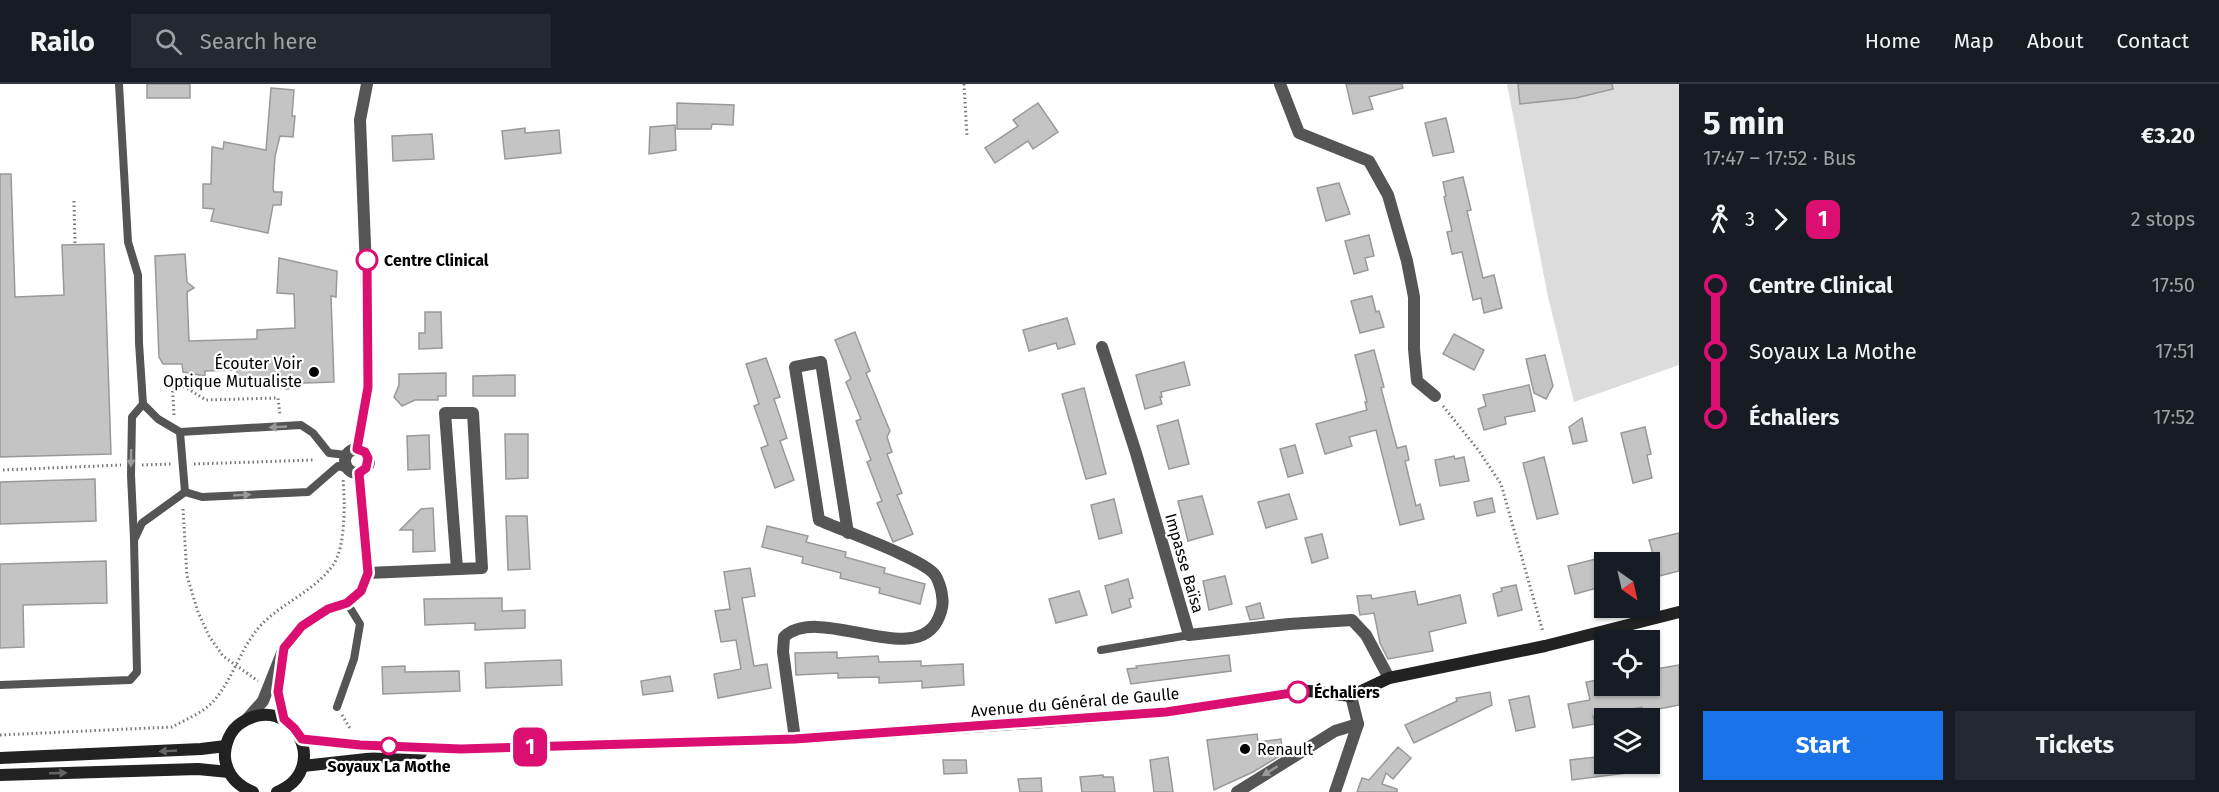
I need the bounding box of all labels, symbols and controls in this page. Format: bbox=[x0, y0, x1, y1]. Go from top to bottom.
search box bbox=[131, 14, 551, 68]
text: Railo bbox=[30, 25, 95, 58]
icon: search bbox=[152, 25, 185, 58]
text: Search here bbox=[200, 28, 317, 55]
text: Home bbox=[1865, 28, 1921, 54]
text: Map bbox=[1954, 28, 1994, 54]
text: About bbox=[2027, 28, 2084, 54]
text: Contact bbox=[2117, 28, 2189, 54]
text: 5 min bbox=[1703, 103, 1785, 143]
text: €3.20 bbox=[2141, 122, 2195, 149]
text: 17:47 – 17:52 · Bus bbox=[1703, 146, 1856, 170]
icon: walk bbox=[1703, 203, 1736, 236]
icon: forward bbox=[1764, 203, 1797, 236]
text: 1 bbox=[1818, 206, 1828, 232]
text: 3 bbox=[1745, 207, 1755, 231]
text: 2 stops bbox=[2131, 207, 2195, 231]
marker: Centre Clinical bbox=[356, 249, 378, 271]
place label: Centre Clinical bbox=[384, 251, 489, 270]
text: Centre Clinical bbox=[1749, 272, 1893, 299]
text: 17:50 bbox=[2151, 273, 2195, 297]
text: Soyaux La Mothe bbox=[1749, 338, 1917, 365]
text: 17:51 bbox=[2155, 339, 2195, 363]
place label: Écouter Voir Optique Mutualiste bbox=[163, 353, 303, 391]
marker: Écouter Voir Optique Mutualiste bbox=[307, 365, 321, 379]
text: Échaliers bbox=[1749, 404, 1839, 431]
text: 17:52 bbox=[2153, 405, 2195, 429]
one-way arrow bbox=[269, 422, 288, 431]
one-way arrow bbox=[126, 449, 136, 468]
one-way arrow bbox=[233, 491, 252, 500]
street label: Impasse Baïsa bbox=[1161, 511, 1208, 615]
north arrow bbox=[1594, 552, 1660, 618]
map controls bbox=[1594, 552, 1660, 774]
button: locate bbox=[1594, 630, 1660, 696]
marker: Échaliers bbox=[1287, 681, 1309, 703]
place label: Échaliers bbox=[1314, 682, 1380, 702]
street label: Avenue du Général de Gaulle bbox=[970, 684, 1180, 721]
button: layers bbox=[1594, 708, 1660, 774]
button: Start bbox=[1703, 711, 1943, 780]
button: Tickets bbox=[1955, 711, 2195, 780]
line badge: 1 bbox=[510, 728, 550, 766]
text: 1 bbox=[525, 734, 535, 760]
marker: Soyaux La Mothe bbox=[380, 737, 398, 755]
place label: Renault bbox=[1257, 740, 1313, 759]
marker: Renault bbox=[1238, 742, 1252, 756]
one-way arrow bbox=[158, 746, 177, 755]
place label: Soyaux La Mothe bbox=[328, 757, 451, 776]
one-way arrow bbox=[1262, 766, 1278, 777]
one-way arrow bbox=[49, 769, 68, 778]

